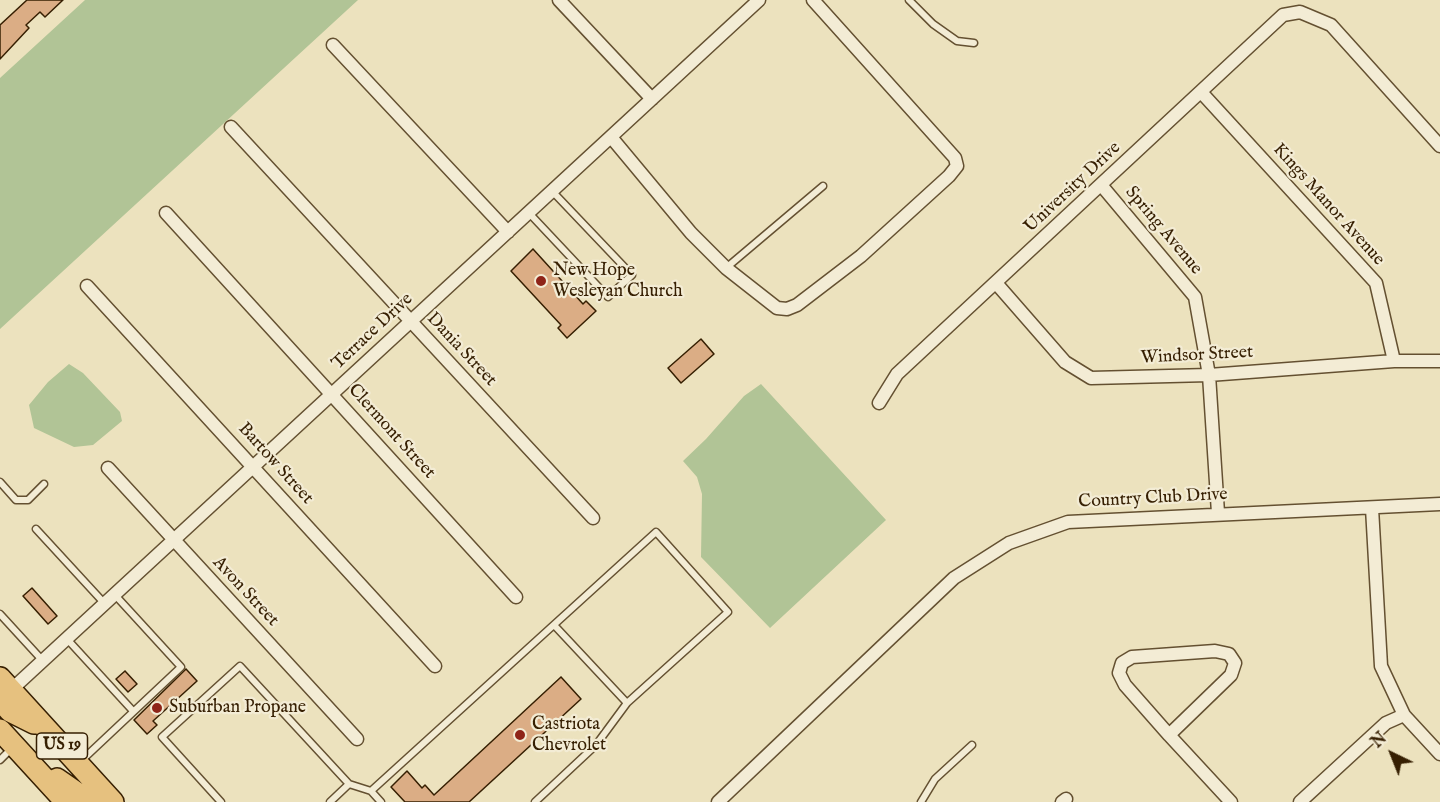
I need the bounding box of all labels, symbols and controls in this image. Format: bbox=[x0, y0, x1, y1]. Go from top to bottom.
street label: University Drive bbox=[1020, 138, 1126, 238]
street label: Kings Manor Avenue bbox=[1267, 139, 1389, 271]
street label: Spring Avenue bbox=[1120, 182, 1206, 280]
place label: New Hope Wesleyan Church bbox=[553, 260, 683, 302]
marker: New Hope Wesleyan Church bbox=[534, 274, 548, 288]
street label: Terrace Drive bbox=[328, 289, 418, 375]
street label: Dania Street bbox=[421, 309, 501, 391]
street label: Windsor Street bbox=[1140, 342, 1254, 370]
street label: Clermont Street bbox=[343, 380, 439, 484]
street label: Bartow Street bbox=[233, 419, 317, 509]
street label: Country Club Drive bbox=[1078, 484, 1228, 514]
street label: Avon Street bbox=[207, 553, 283, 631]
place label: Suburban Propane bbox=[169, 697, 306, 719]
marker: Suburban Propane bbox=[150, 701, 164, 715]
place label: Castriota Chevrolet bbox=[532, 714, 606, 756]
north arrow bbox=[1362, 724, 1422, 784]
marker: Castriota Chevrolet bbox=[513, 728, 527, 742]
text: N bbox=[1368, 729, 1392, 753]
road number: US 19 bbox=[36, 733, 88, 759]

